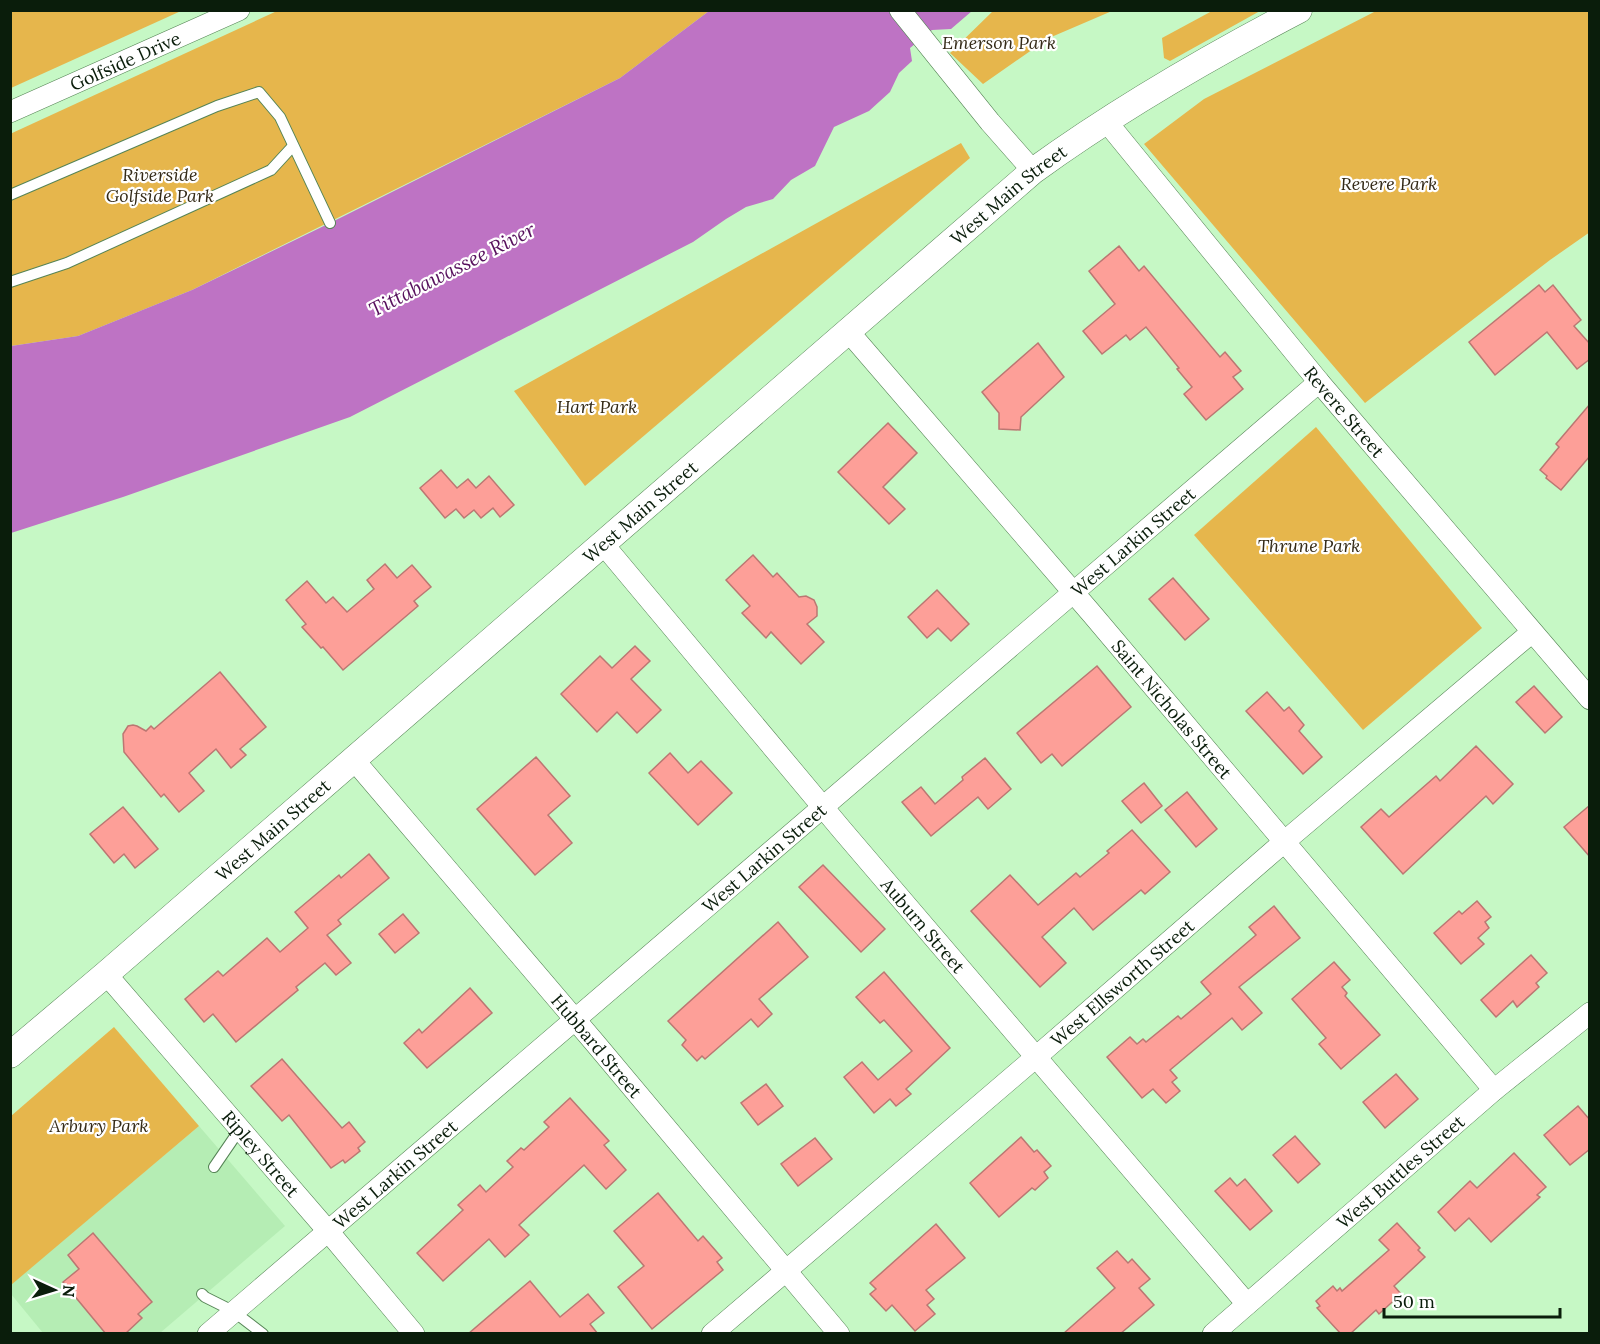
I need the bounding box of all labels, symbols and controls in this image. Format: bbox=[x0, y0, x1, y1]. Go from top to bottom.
street label: Golfside Drive bbox=[66, 26, 184, 95]
park label: Emerson Park bbox=[942, 31, 1056, 54]
street label: West Main Street bbox=[945, 139, 1071, 249]
park label: Riverside Golfside Park bbox=[106, 163, 214, 207]
park label: Revere Park bbox=[1341, 172, 1437, 195]
water label: Tittabawassee River bbox=[365, 216, 540, 322]
street label: Revere Street bbox=[1299, 361, 1390, 462]
park label: Hart Park bbox=[557, 395, 637, 418]
street label: West Main Street bbox=[578, 455, 702, 568]
street label: West Larkin Street bbox=[1066, 482, 1200, 601]
park label: Thrune Park bbox=[1258, 534, 1360, 557]
street label: Saint Nicholas Street bbox=[1107, 635, 1238, 783]
street label: West Main Street bbox=[210, 774, 335, 886]
street label: West Larkin Street bbox=[697, 798, 831, 917]
street label: Auburn Street bbox=[876, 872, 970, 978]
street label: West Ellsworth Street bbox=[1045, 914, 1198, 1051]
street label: Hubbard Street bbox=[547, 989, 647, 1102]
street label: Ripley Street bbox=[217, 1105, 305, 1201]
street label: West Buttles Street bbox=[1332, 1110, 1469, 1233]
park label: Arbury Park bbox=[48, 1114, 149, 1137]
street label: West Larkin Street bbox=[328, 1114, 462, 1234]
north arrow bbox=[24, 1260, 84, 1320]
scale bar bbox=[1384, 1281, 1560, 1319]
text: N bbox=[59, 1284, 79, 1298]
text: 50 m bbox=[1393, 1290, 1435, 1313]

